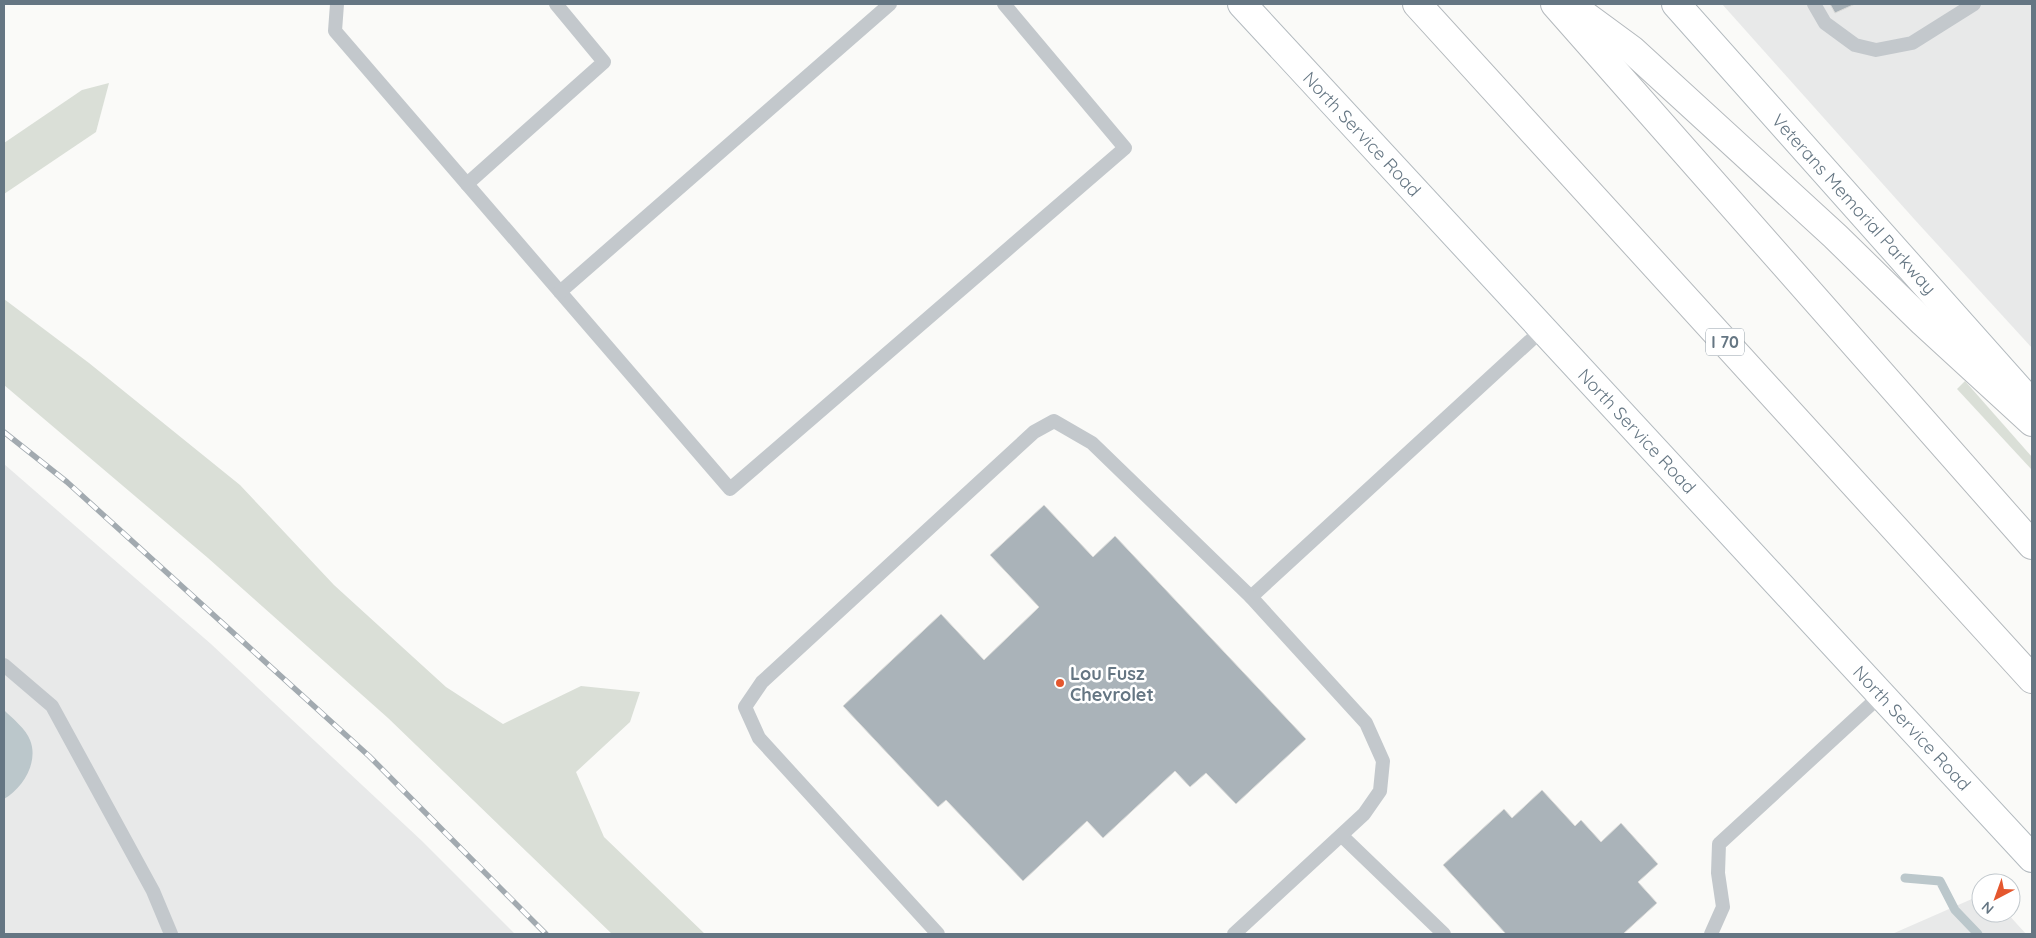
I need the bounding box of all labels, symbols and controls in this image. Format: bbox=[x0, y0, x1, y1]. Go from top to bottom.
street label: North Service Road bbox=[1298, 67, 1426, 201]
street label: Veterans Memorial Parkway bbox=[1767, 109, 1941, 299]
road number: I 70 bbox=[1706, 328, 1744, 356]
street label: North Service Road bbox=[1573, 364, 1701, 498]
street label: North Service Road bbox=[1848, 661, 1976, 795]
place label: Lou Fusz Chevrolet bbox=[1070, 662, 1154, 706]
marker: Lou Fusz Chevrolet bbox=[1054, 677, 1066, 689]
north arrow bbox=[1971, 873, 2021, 923]
text: N bbox=[1978, 898, 1997, 918]

